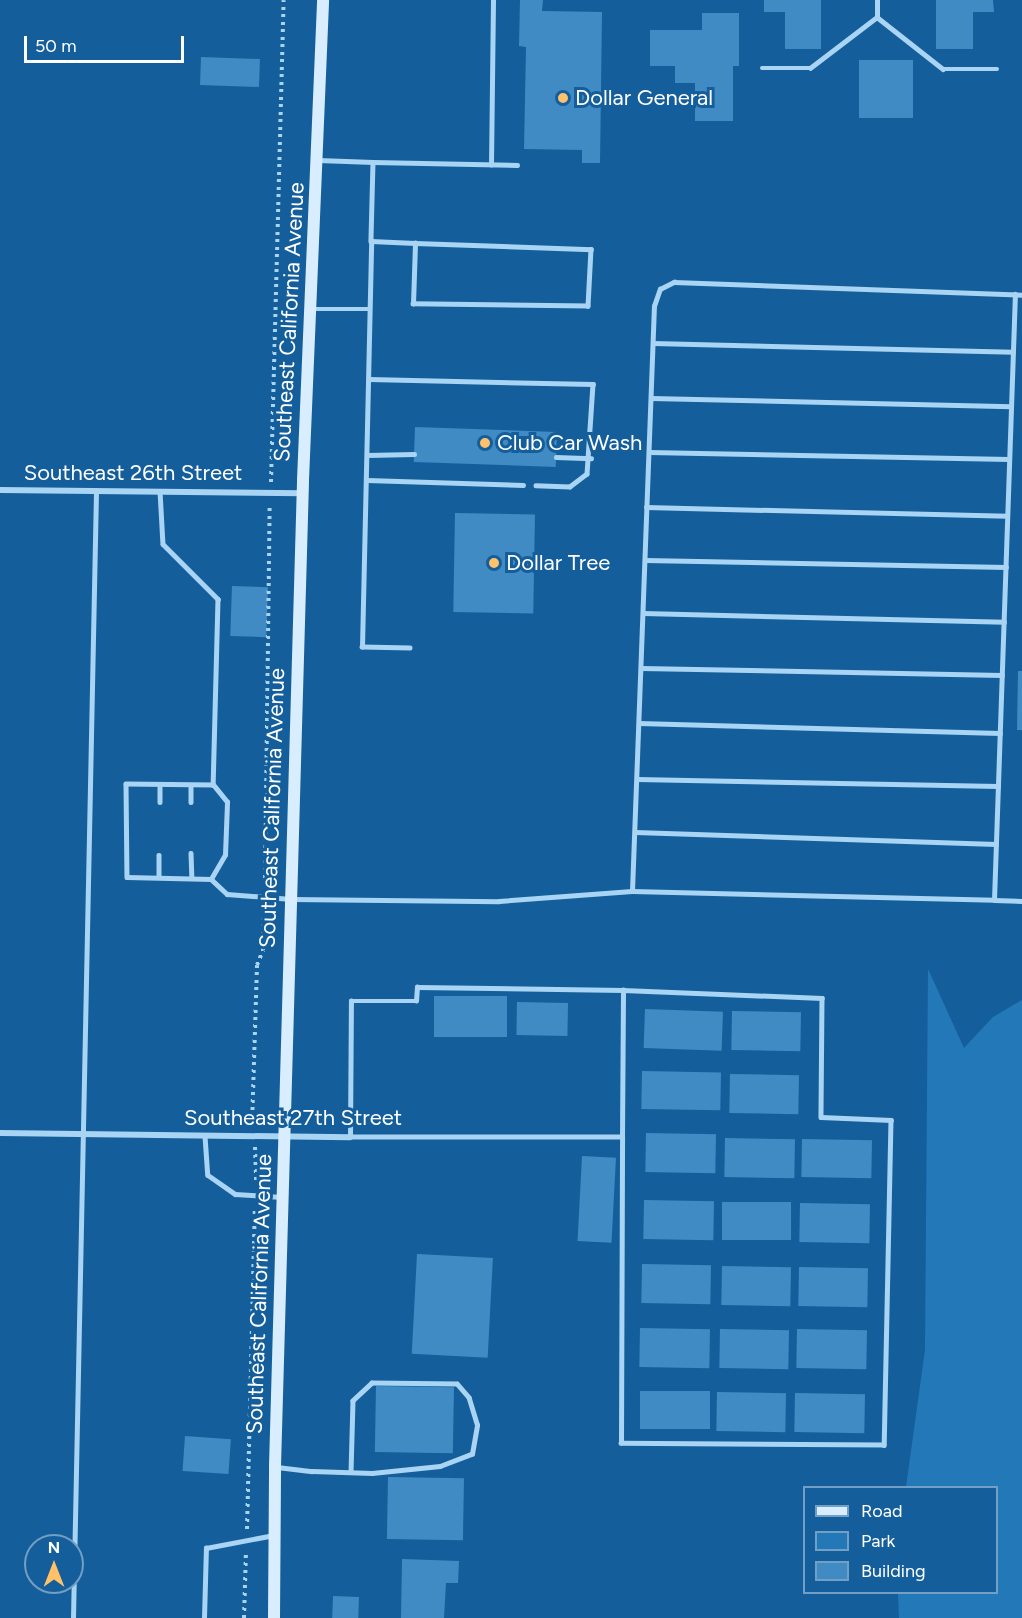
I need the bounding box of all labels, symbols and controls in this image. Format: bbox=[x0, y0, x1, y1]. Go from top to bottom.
scale bar bbox=[27, 24, 188, 62]
text: 50 m bbox=[35, 35, 77, 57]
place label: Dollar General bbox=[575, 85, 713, 111]
marker: Dollar General bbox=[556, 91, 570, 105]
street label: Southeast California Avenue bbox=[268, 181, 310, 463]
place label: Club Car Wash bbox=[497, 430, 642, 456]
marker: Club Car Wash bbox=[478, 436, 492, 450]
street label: Southeast 26th Street bbox=[24, 460, 242, 486]
place label: Dollar Tree bbox=[506, 550, 610, 576]
marker: Dollar Tree bbox=[487, 556, 501, 570]
street label: Southeast California Avenue bbox=[254, 668, 290, 948]
street label: Southeast 27th Street bbox=[184, 1105, 402, 1131]
street label: Southeast California Avenue bbox=[241, 1154, 277, 1434]
legend bbox=[803, 1486, 998, 1594]
text: Road bbox=[861, 1500, 902, 1522]
text: Park bbox=[861, 1530, 895, 1552]
north arrow bbox=[24, 1534, 84, 1594]
text: N bbox=[48, 1538, 60, 1557]
text: Building bbox=[861, 1560, 926, 1582]

